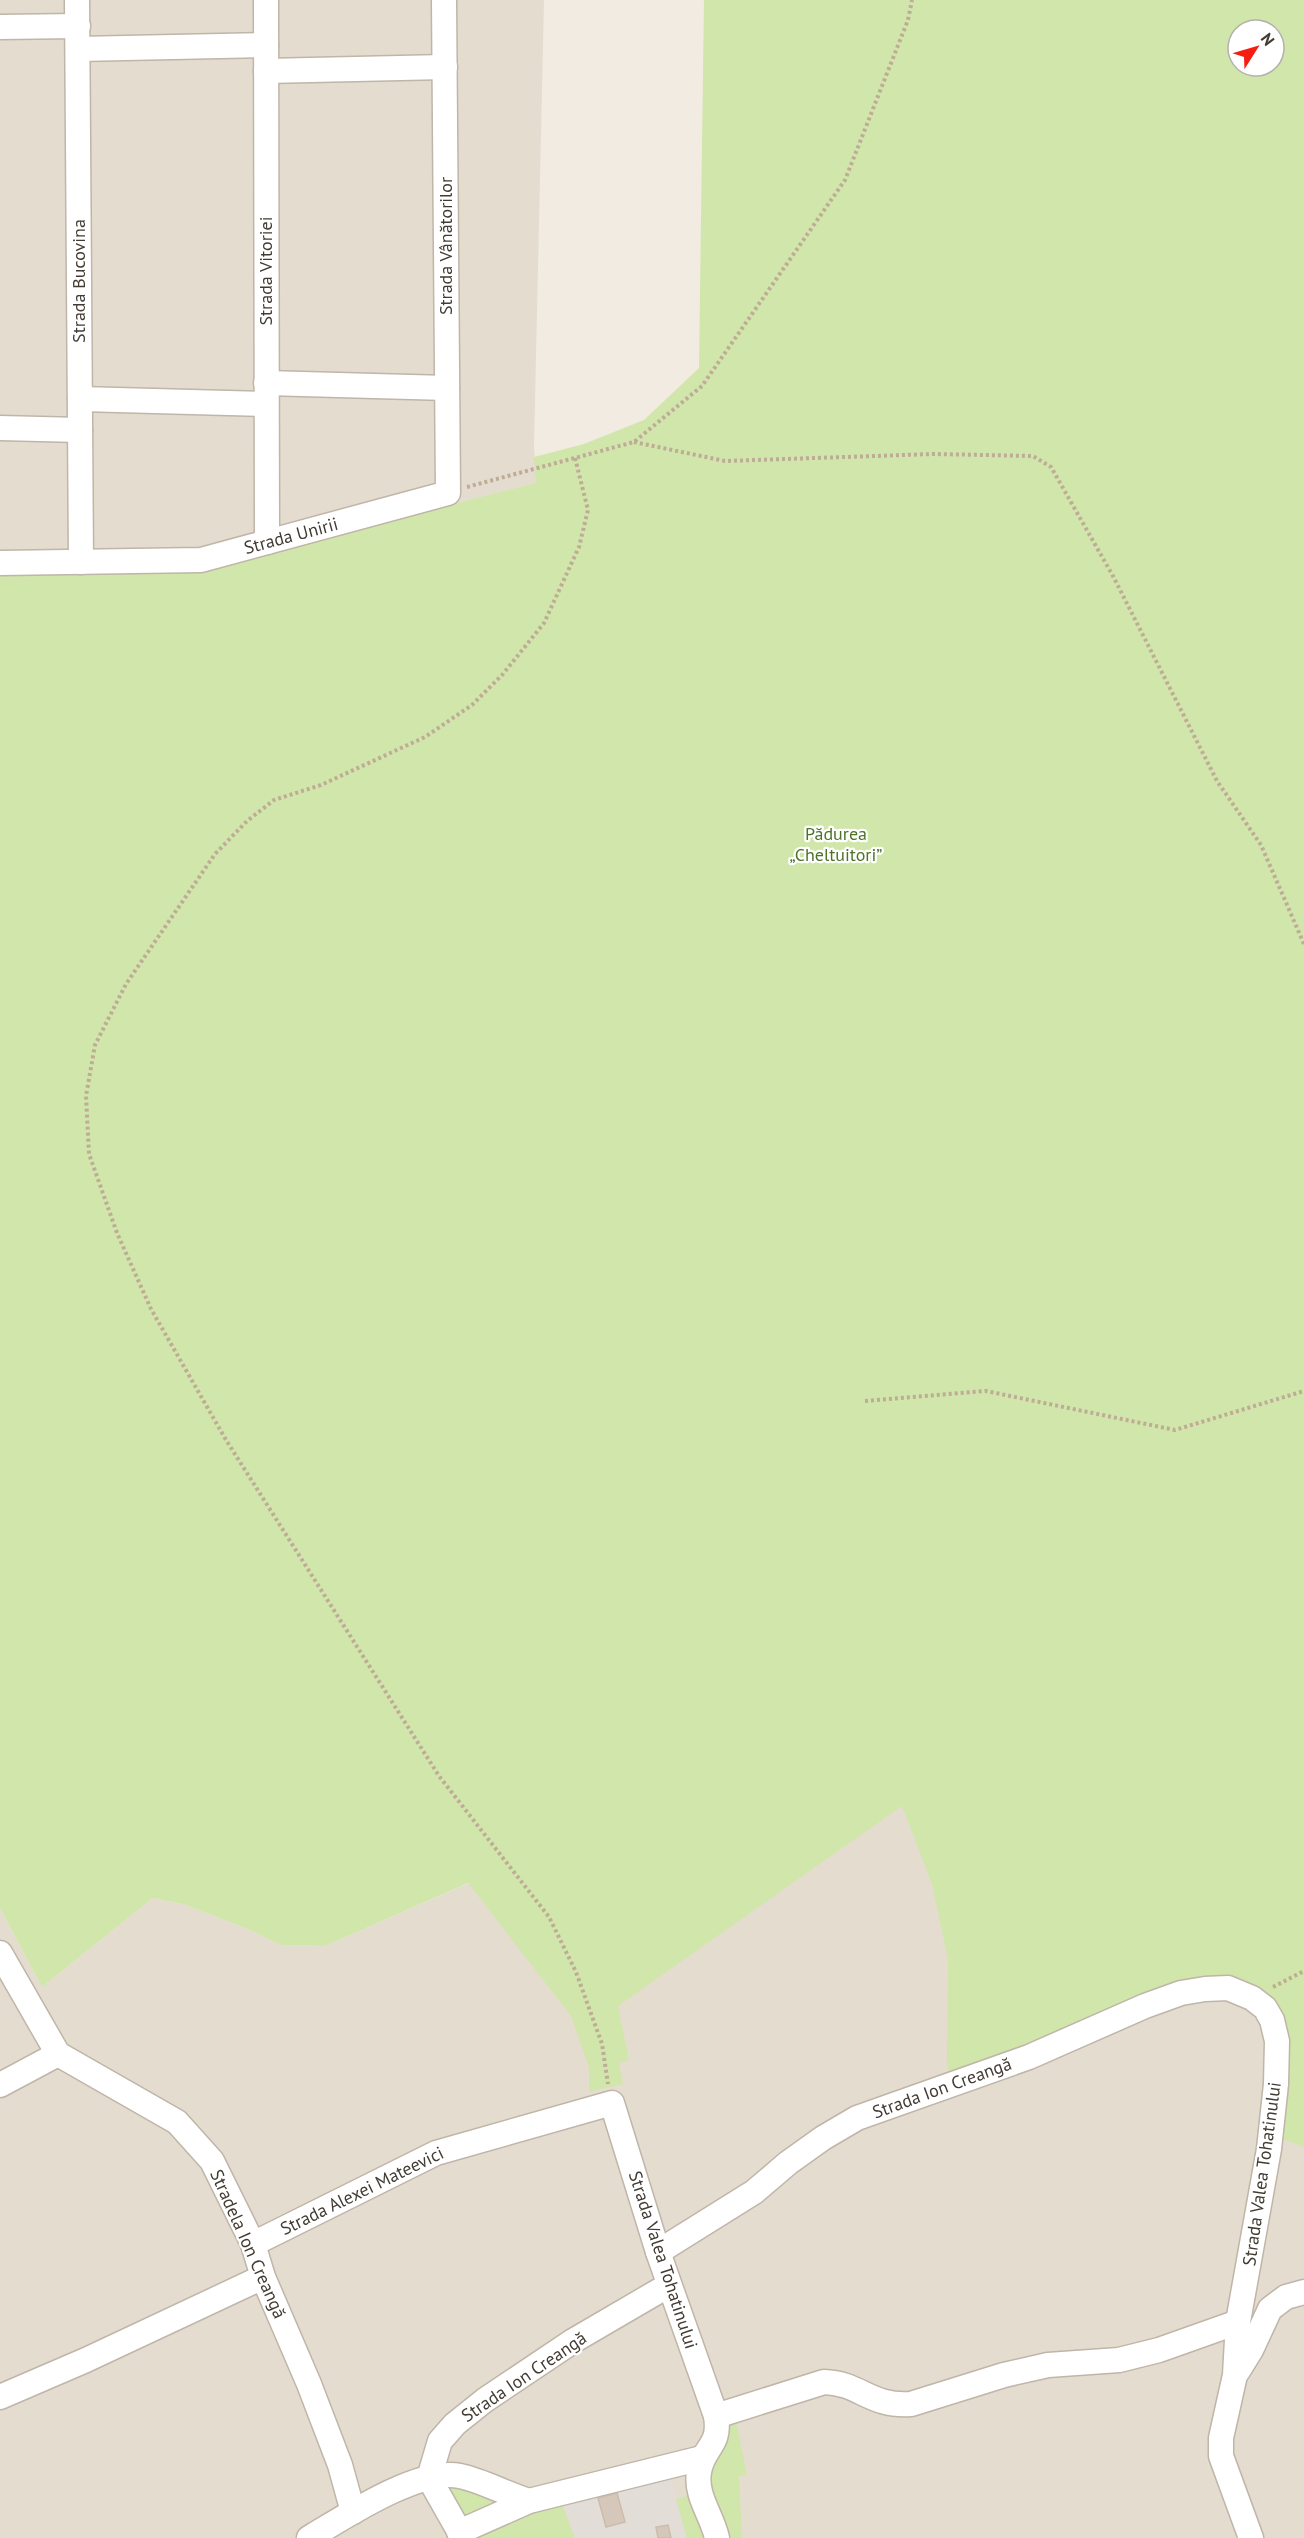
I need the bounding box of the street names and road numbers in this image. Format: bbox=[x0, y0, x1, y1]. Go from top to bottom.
street label: Strada Vânătorilor bbox=[434, 177, 457, 315]
street label: Strada Vitoriei bbox=[254, 216, 277, 326]
street label: Strada Bucovina bbox=[67, 219, 90, 343]
street label: Strada Unirii bbox=[241, 512, 340, 559]
street label: Strada Ion Creangă bbox=[869, 2052, 1014, 2123]
street label: Strada Valea Tohatinului bbox=[1237, 2080, 1286, 2268]
street label: Strada Alexei Mateevici bbox=[276, 2141, 447, 2240]
street label: Stradela Ion Creangă bbox=[205, 2166, 292, 2322]
street label: Strada Valea Tohatinului bbox=[624, 2168, 703, 2352]
street label: Strada Ion Creangă bbox=[457, 2326, 591, 2427]

